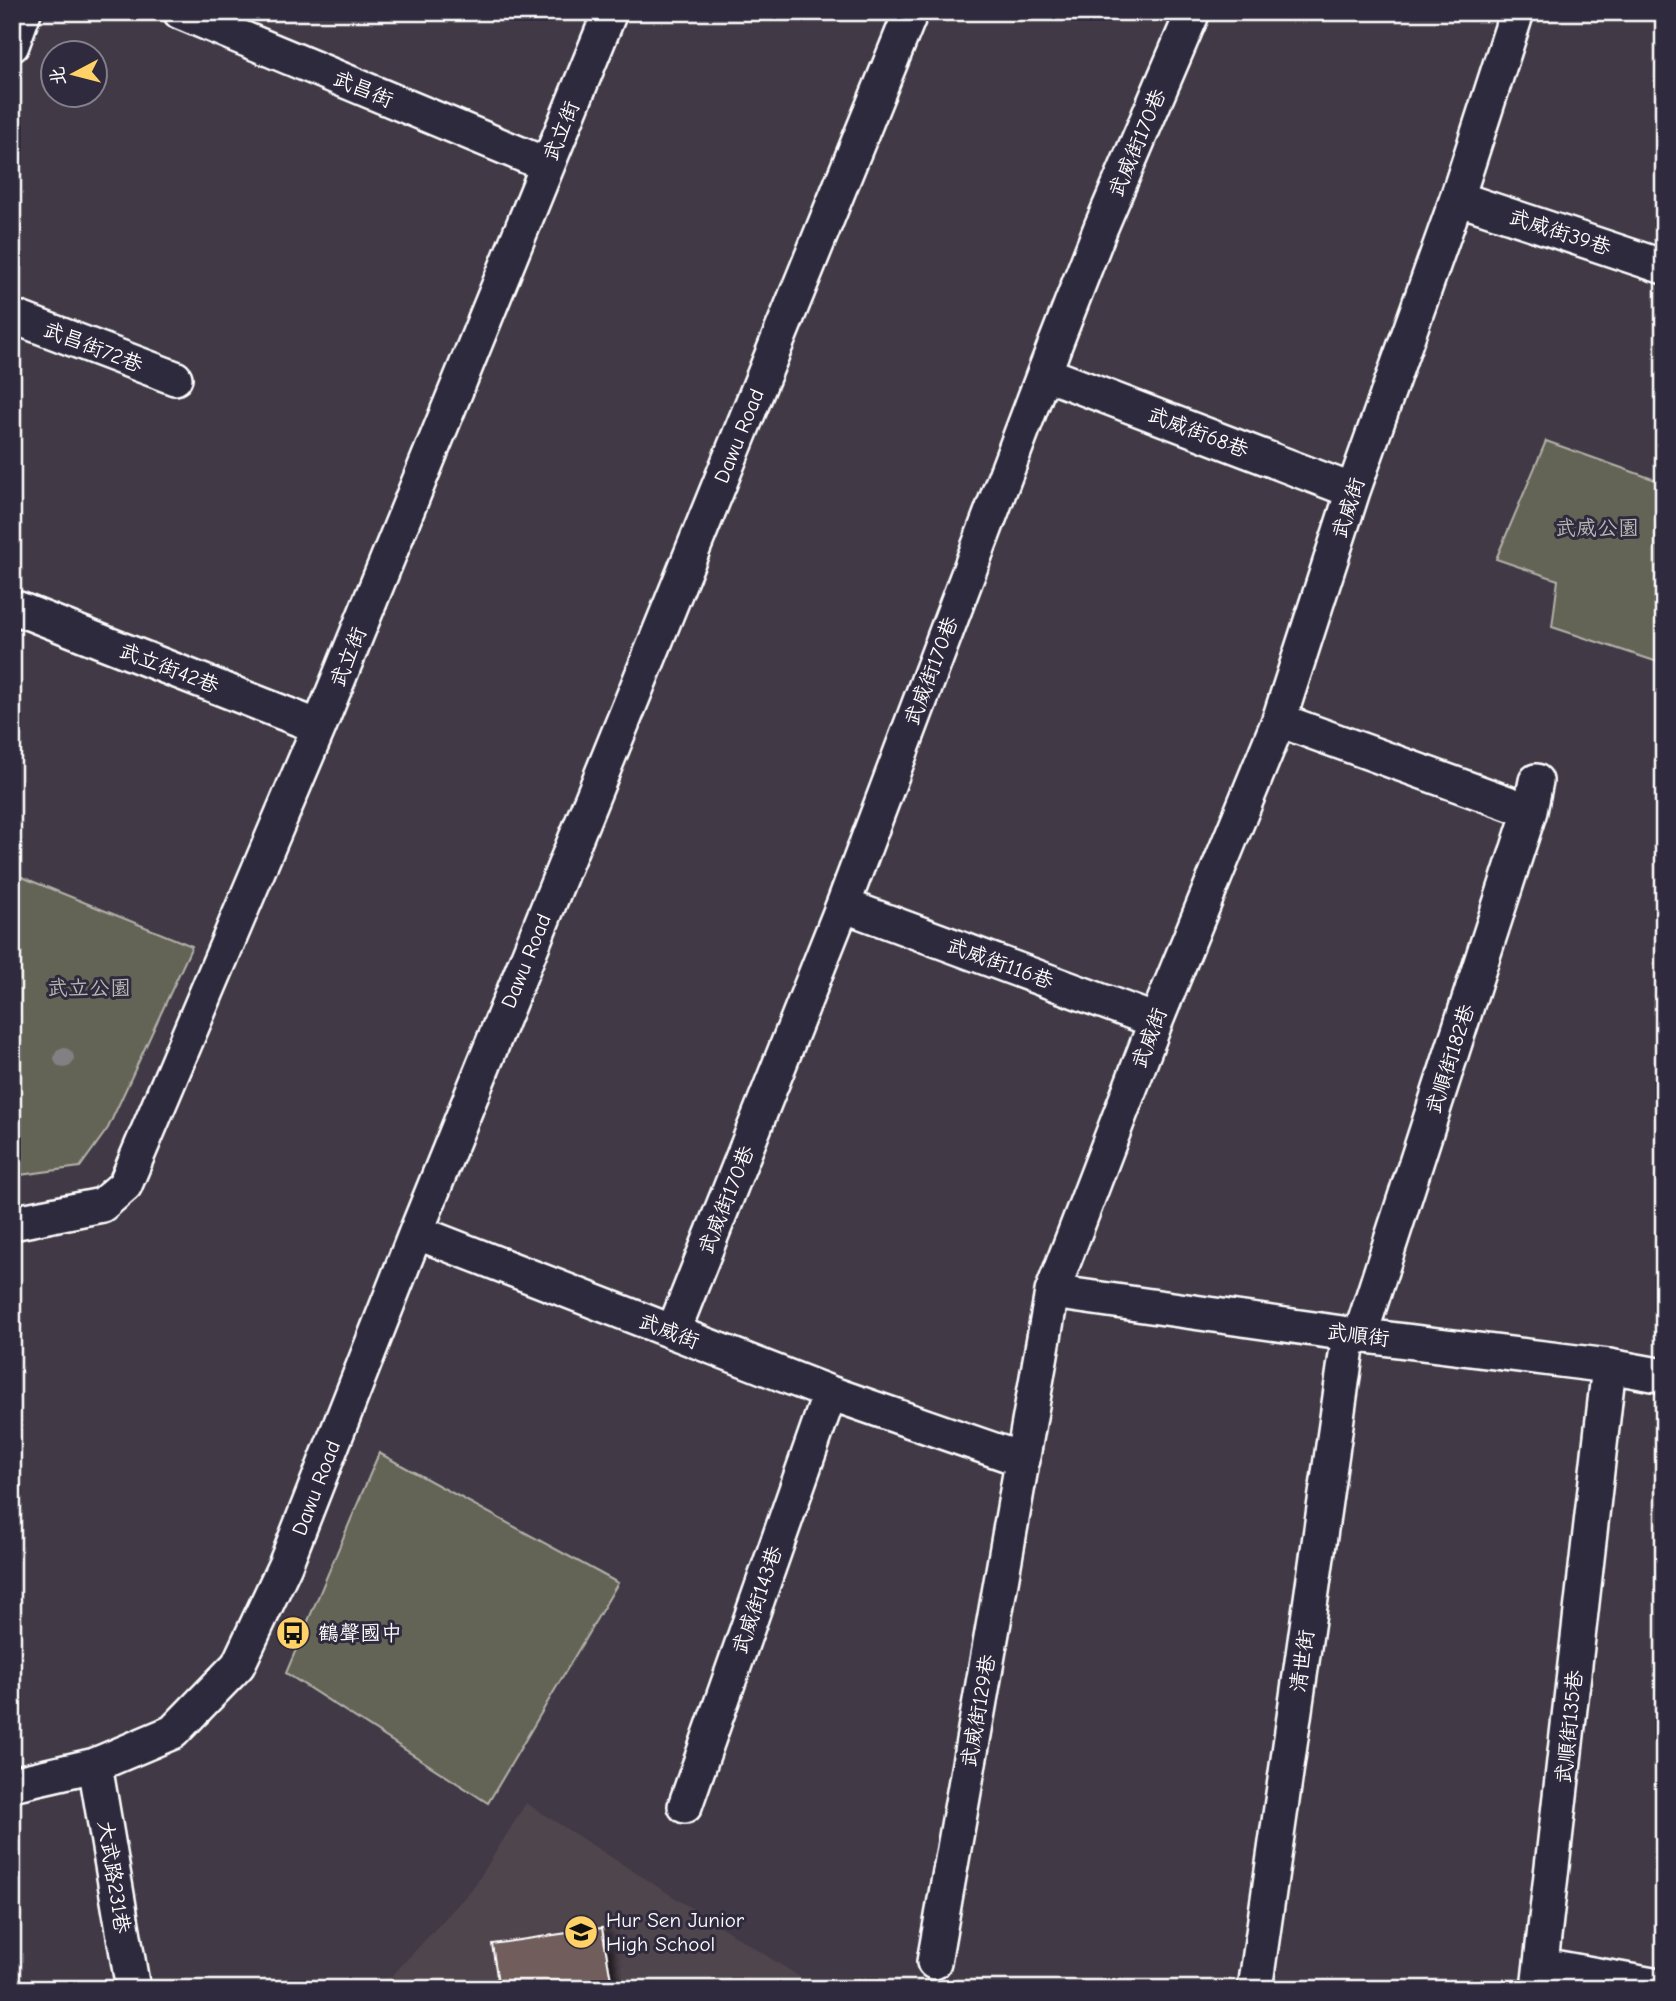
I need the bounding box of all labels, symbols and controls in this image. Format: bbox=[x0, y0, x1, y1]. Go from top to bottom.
north arrow bbox=[38, 38, 108, 108]
text: 北 bbox=[46, 65, 70, 87]
street label: 武昌街 bbox=[329, 66, 397, 112]
street label: 武威街170巷 bbox=[1103, 85, 1171, 201]
street label: 武立街 bbox=[538, 97, 584, 165]
street label: 武威街39巷 bbox=[1506, 204, 1614, 260]
street label: 武昌街72巷 bbox=[40, 317, 146, 377]
street label: Dawu Road bbox=[709, 385, 769, 487]
street label: 武威街68巷 bbox=[1144, 402, 1252, 462]
street label: 武威街 bbox=[1327, 474, 1369, 542]
park label: 武威公園 bbox=[1555, 516, 1639, 540]
street label: 武威街170巷 bbox=[899, 613, 963, 729]
street label: 武立街 bbox=[325, 623, 371, 691]
street label: 武立街42巷 bbox=[116, 638, 222, 698]
street label: Dawu Road bbox=[496, 910, 556, 1012]
street label: 武威街116巷 bbox=[943, 933, 1057, 993]
park label: 武立公園 bbox=[47, 976, 131, 1000]
street label: 武順街182巷 bbox=[1421, 1001, 1479, 1117]
street label: 武威街 bbox=[1127, 1004, 1171, 1072]
street label: 武威街170巷 bbox=[693, 1142, 759, 1258]
street label: 武威街 bbox=[635, 1309, 703, 1353]
street label: 武順街 bbox=[1325, 1319, 1391, 1351]
street label: Dawu Road bbox=[287, 1437, 345, 1539]
street label: 武威街143巷 bbox=[727, 1543, 787, 1657]
bus stop icon: 鶴聲國中 bbox=[274, 1614, 312, 1652]
place label: 鶴聲國中 bbox=[318, 1621, 402, 1645]
street label: 清世街 bbox=[1286, 1628, 1318, 1694]
street label: 武威街129巷 bbox=[956, 1653, 1000, 1769]
street label: 武順街135巷 bbox=[1551, 1669, 1587, 1785]
street label: 大武路231巷 bbox=[93, 1819, 135, 1935]
place label: Hur Sen Junior High School bbox=[606, 1908, 745, 1956]
school or university icon: Hur Sen Junior High School bbox=[562, 1913, 600, 1951]

